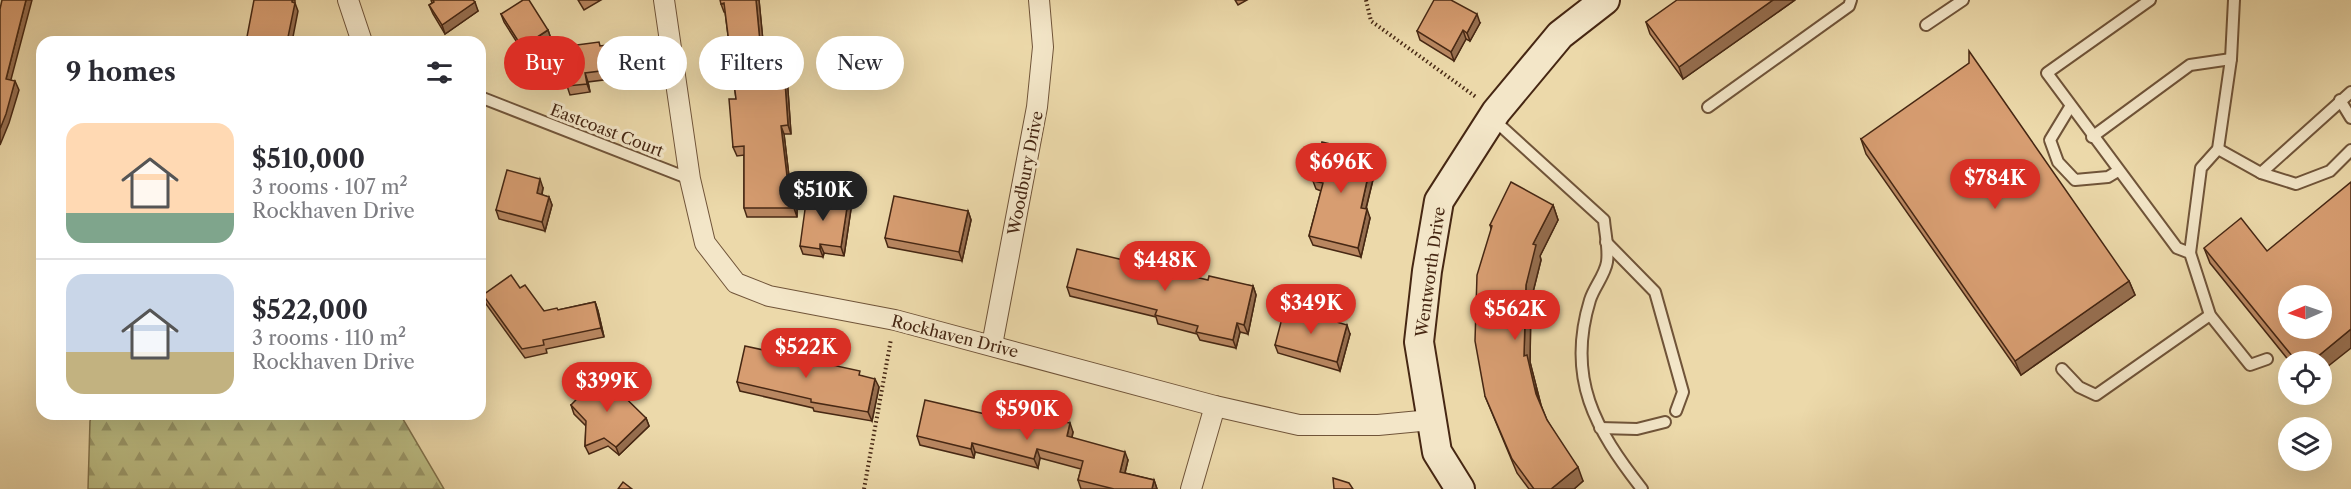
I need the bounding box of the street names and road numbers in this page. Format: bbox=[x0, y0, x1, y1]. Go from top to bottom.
street label: Eastcoast Court bbox=[547, 99, 667, 161]
street label: Woodbury Drive bbox=[1003, 109, 1047, 238]
street label: Wentworth Drive bbox=[1411, 205, 1449, 340]
street label: Rockhaven Drive bbox=[889, 311, 1021, 361]

